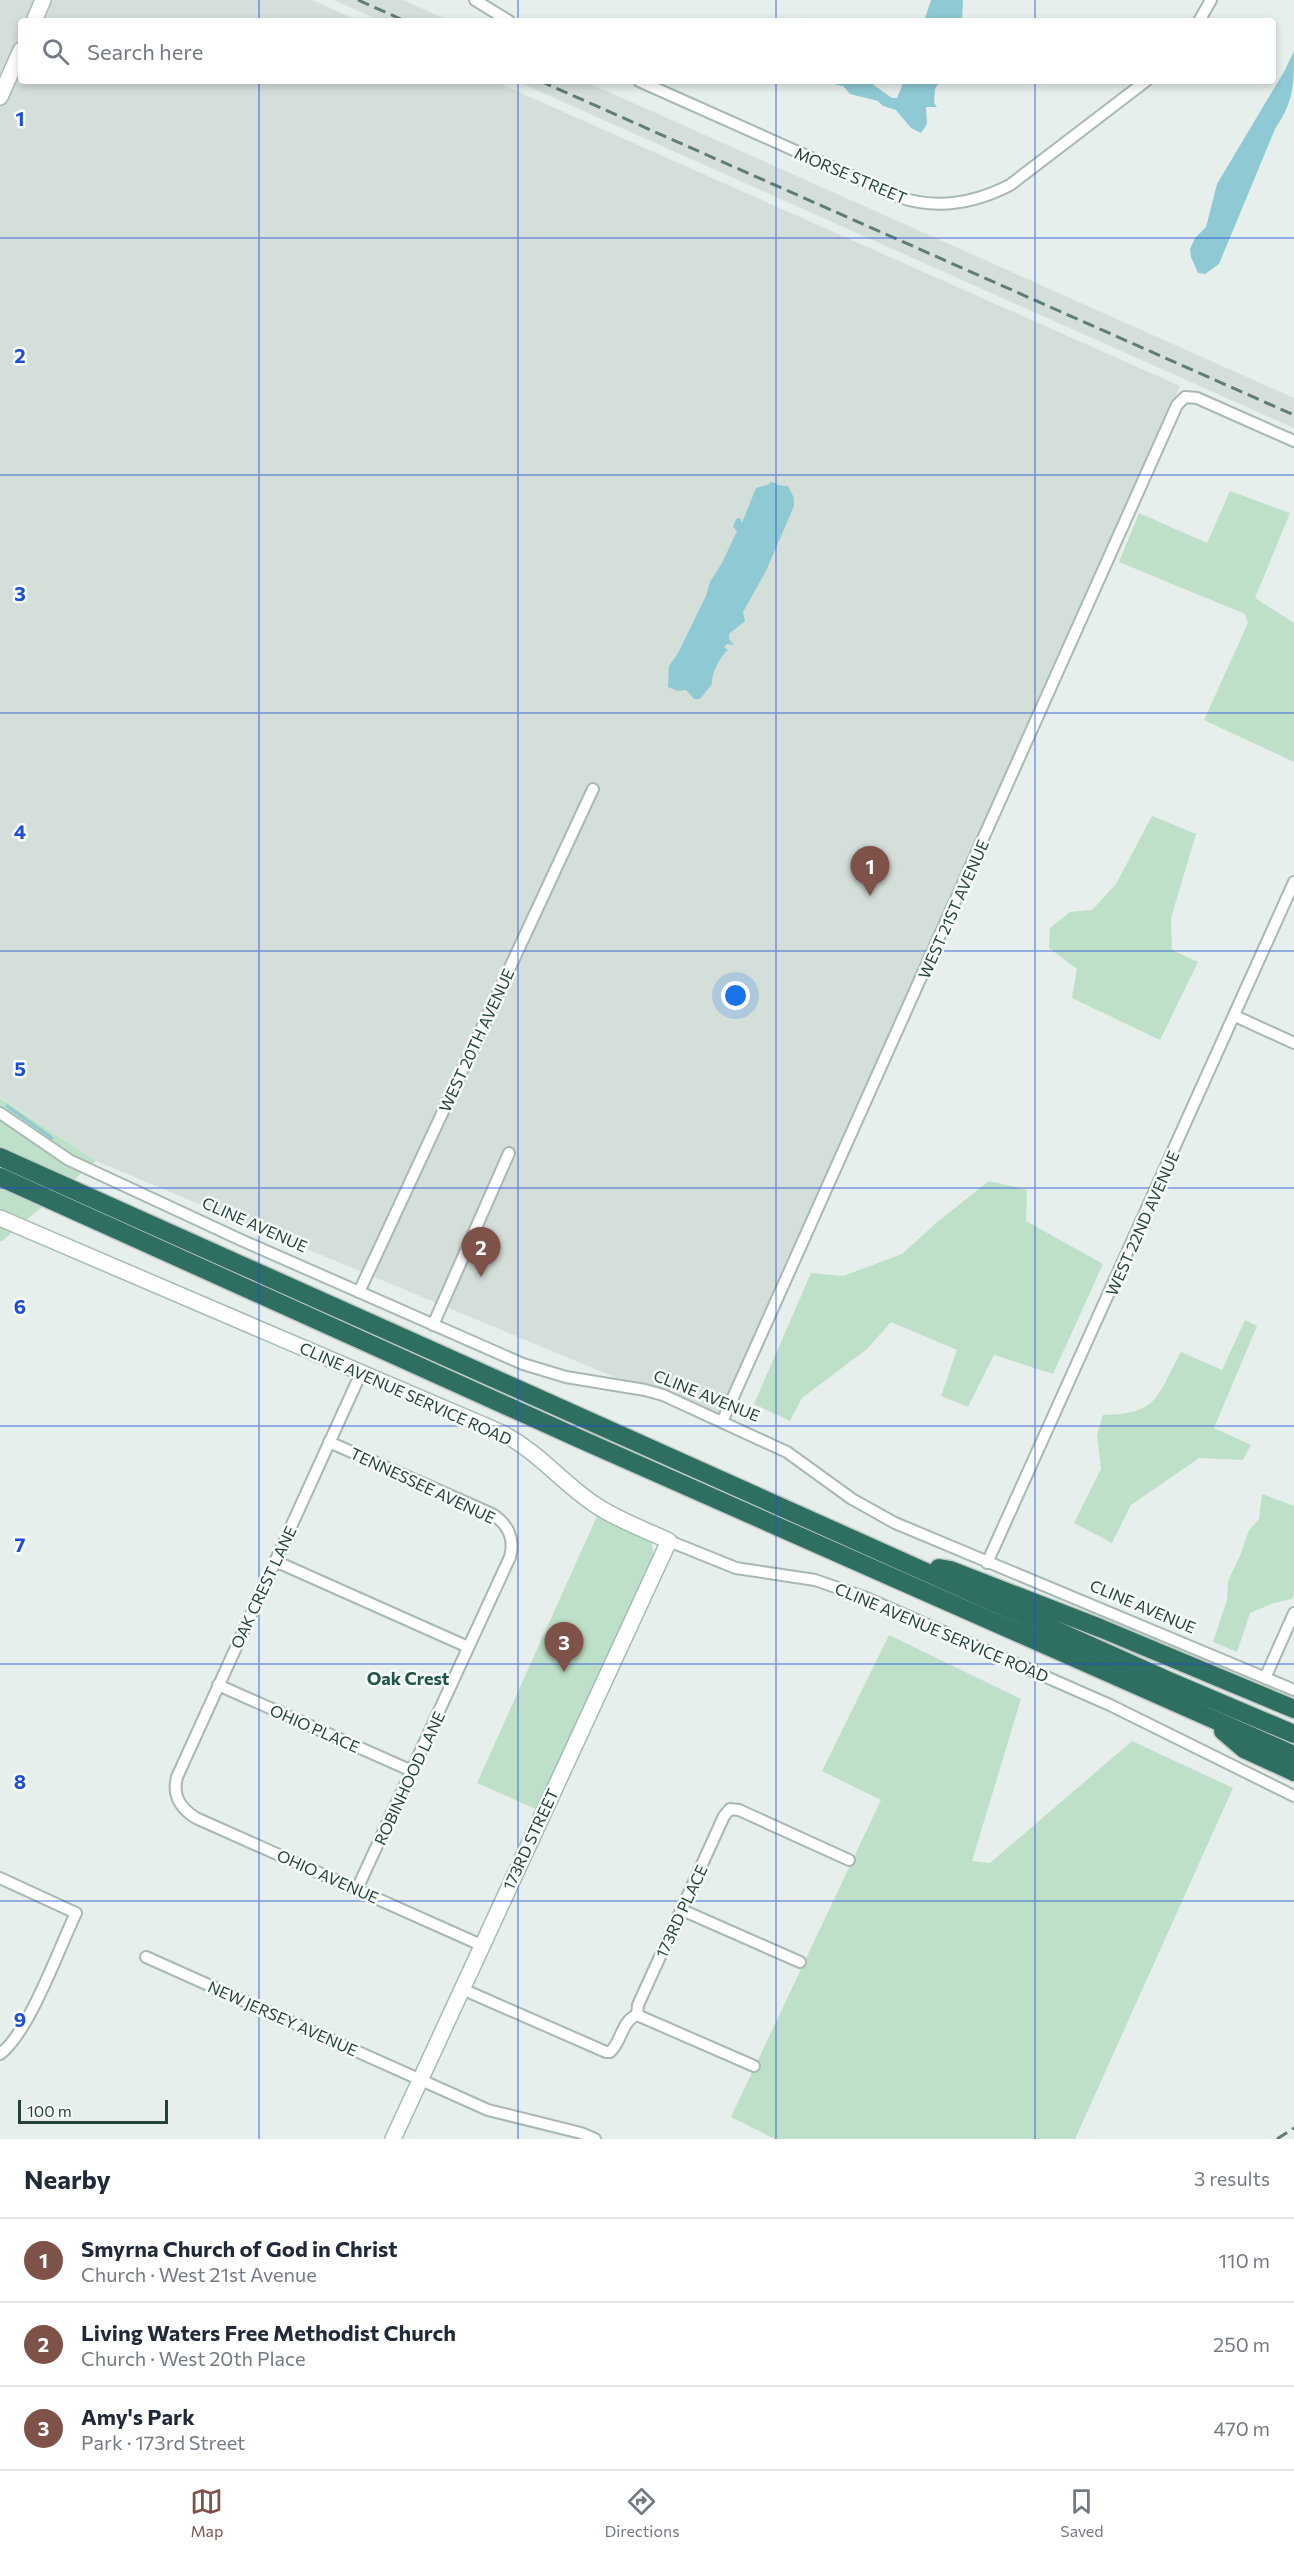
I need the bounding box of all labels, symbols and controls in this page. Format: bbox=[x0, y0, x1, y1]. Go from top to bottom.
search box bbox=[18, 18, 1276, 84]
icon: search bbox=[39, 35, 72, 68]
text: Search here bbox=[87, 38, 203, 65]
text: 1 bbox=[15, 106, 25, 130]
street label: MORSE STREET bbox=[792, 143, 910, 207]
text: 2 bbox=[14, 343, 26, 367]
text: 3 bbox=[14, 581, 26, 605]
text: 4 bbox=[14, 819, 26, 843]
street label: WEST 21ST AVENUE bbox=[914, 837, 992, 981]
pin: 1 bbox=[850, 846, 890, 896]
street label: WEST 20TH AVENUE bbox=[434, 965, 518, 1115]
your location bbox=[721, 981, 750, 1010]
text: 5 bbox=[14, 1056, 26, 1080]
street label: WEST 22ND AVENUE bbox=[1101, 1148, 1183, 1298]
street label: CLINE AVENUE bbox=[200, 1192, 310, 1256]
pin: 2 bbox=[462, 1228, 500, 1277]
text: 6 bbox=[14, 1294, 26, 1318]
street label: CLINE AVENUE SERVICE ROAD bbox=[297, 1338, 515, 1448]
street label: CLINE AVENUE bbox=[651, 1365, 763, 1425]
street label: TENNESSEE AVENUE bbox=[347, 1443, 499, 1527]
street label: OAK CREST LANE bbox=[226, 1523, 300, 1651]
text: 7 bbox=[15, 1532, 26, 1556]
street label: CLINE AVENUE bbox=[1087, 1575, 1199, 1637]
street label: CLINE AVENUE SERVICE ROAD bbox=[832, 1578, 1052, 1686]
pin: 3 bbox=[544, 1622, 584, 1672]
district label: Oak Crest bbox=[367, 1667, 450, 1689]
street label: OHIO PLACE bbox=[267, 1700, 363, 1756]
street label: ROBINHOOD LANE bbox=[370, 1708, 448, 1848]
text: 8 bbox=[14, 1769, 26, 1793]
street label: 173RD STREET bbox=[498, 1785, 562, 1893]
street label: OHIO AVENUE bbox=[274, 1845, 382, 1907]
street label: 173RD PLACE bbox=[651, 1862, 711, 1960]
street label: NEW JERSEY AVENUE bbox=[205, 1976, 361, 2060]
text: 9 bbox=[14, 2007, 26, 2031]
scale bar bbox=[18, 2097, 168, 2124]
text: 100 m bbox=[27, 2101, 72, 2120]
text: Nearby bbox=[24, 2163, 111, 2194]
text: 3 results bbox=[1194, 2166, 1270, 2190]
text: Smyrna Church of God in Christ bbox=[81, 2235, 397, 2262]
text: 1 bbox=[39, 2248, 48, 2272]
text: 110 m bbox=[1219, 2248, 1270, 2272]
text: Church · West 21st Avenue bbox=[81, 2262, 317, 2286]
text: Living Waters Free Methodist Church bbox=[81, 2319, 456, 2346]
text: 2 bbox=[38, 2332, 49, 2356]
text: 250 m bbox=[1213, 2332, 1270, 2356]
text: Church · West 20th Place bbox=[81, 2346, 305, 2370]
text: Amy's Park bbox=[81, 2403, 195, 2430]
text: 3 bbox=[38, 2416, 49, 2440]
text: 470 m bbox=[1214, 2416, 1270, 2440]
text: Park · 173rd Street bbox=[81, 2430, 245, 2454]
tab: Map bbox=[190, 2485, 223, 2540]
tab: Directions bbox=[604, 2485, 679, 2540]
tab: Saved bbox=[1060, 2485, 1104, 2540]

